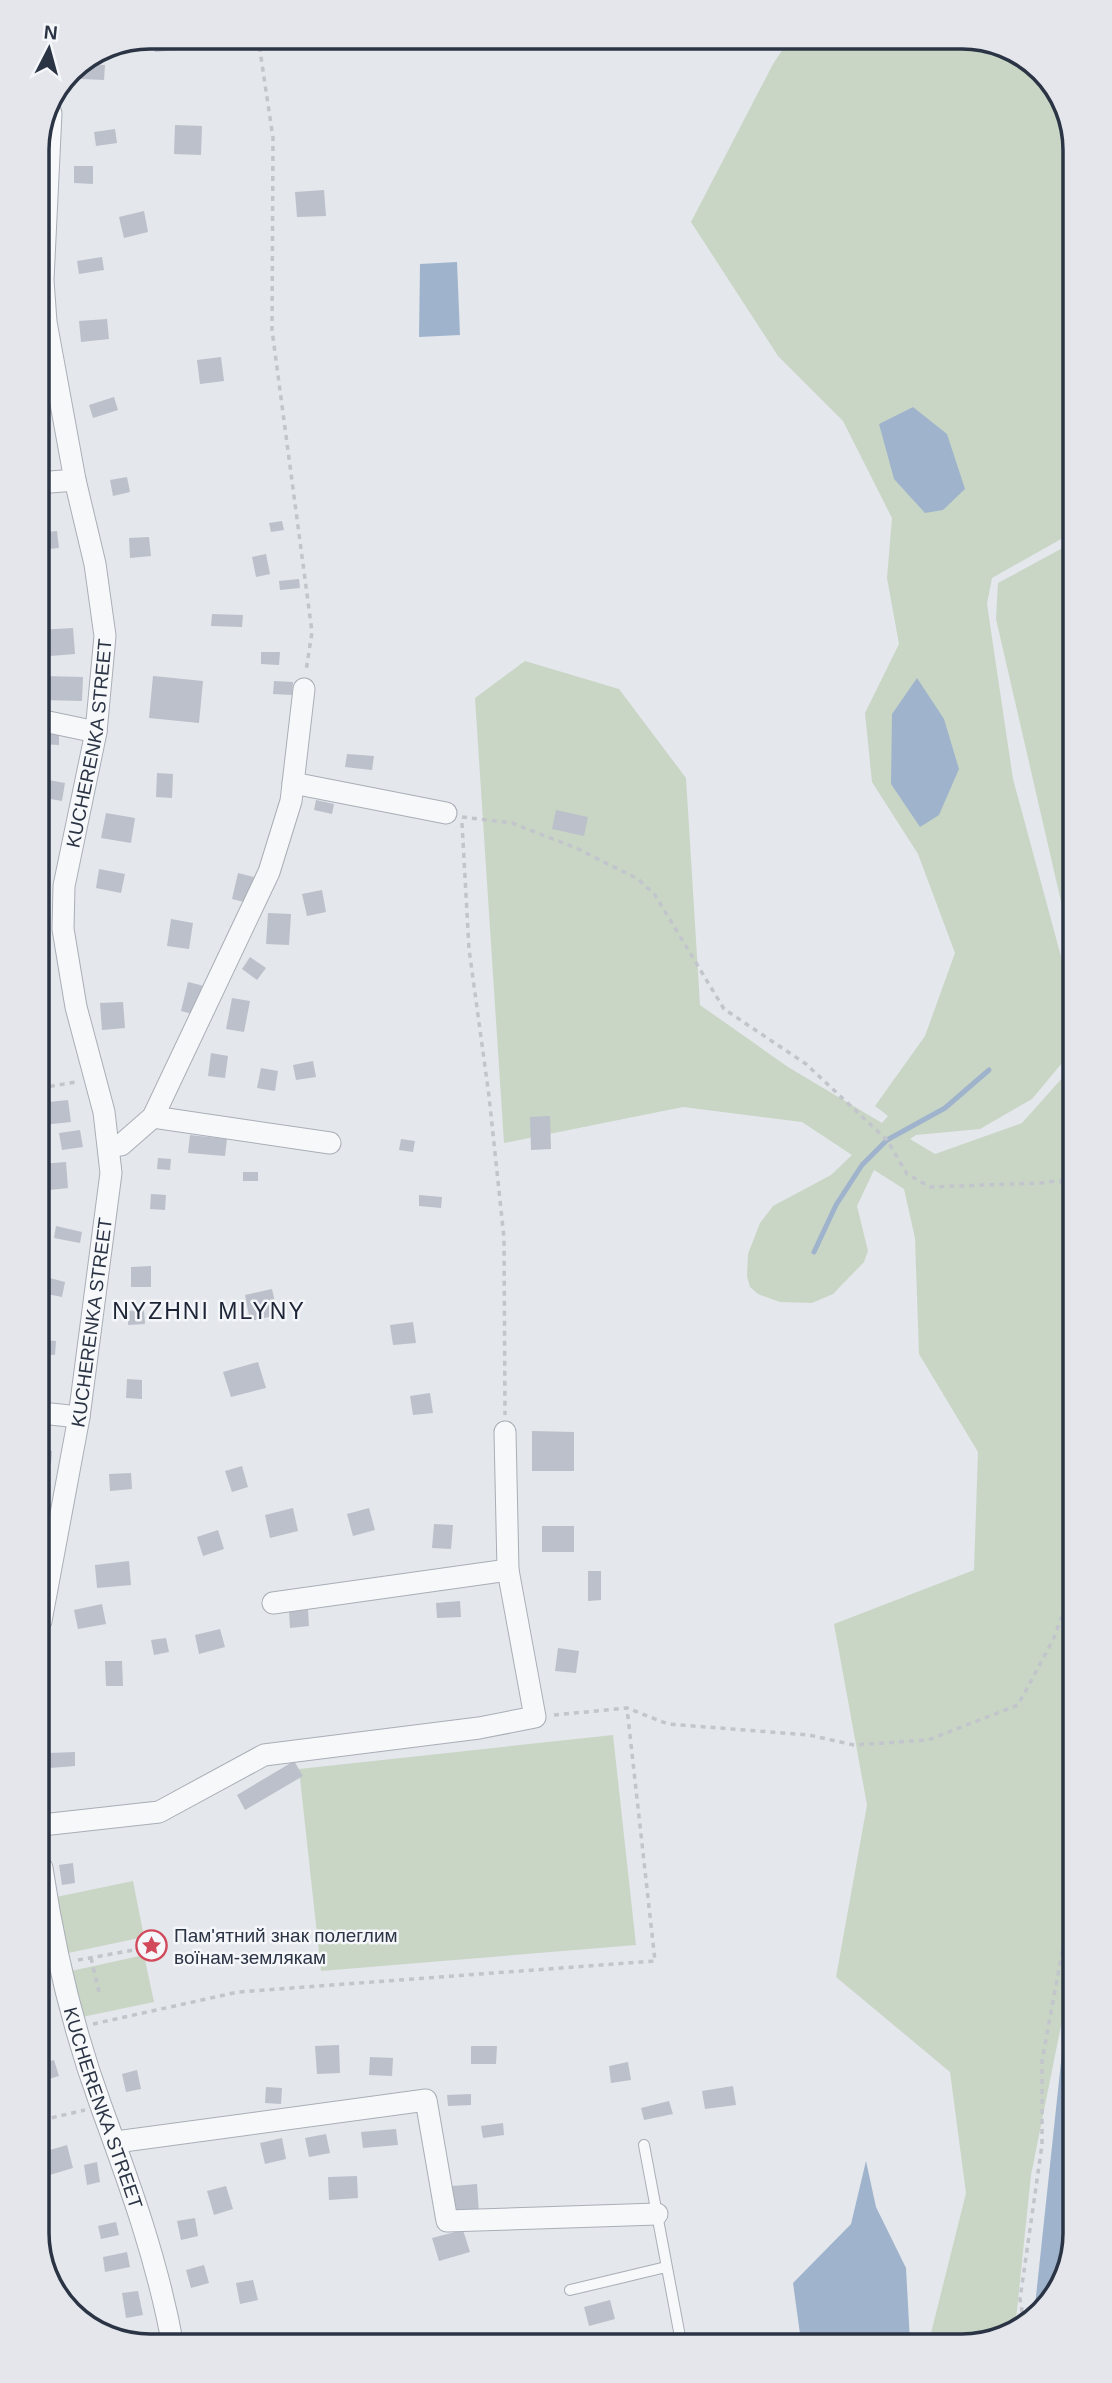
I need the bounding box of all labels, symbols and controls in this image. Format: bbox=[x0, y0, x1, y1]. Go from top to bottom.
north arrow bbox=[14, 14, 84, 84]
text: N bbox=[43, 21, 59, 44]
street label: KUCHERENKA STREET bbox=[62, 637, 116, 849]
street label: KUCHERENKA STREET bbox=[67, 1216, 116, 1429]
district label: NYZHNI MLYNY bbox=[112, 1298, 306, 1324]
place label: Пам'ятний знак полеглим воїнам-землякам bbox=[174, 1925, 398, 1968]
place icon: Пам'ятний знак полеглим воїнам-землякам bbox=[134, 1929, 168, 1963]
street label: KUCHERENKA STREET bbox=[60, 2005, 147, 2212]

